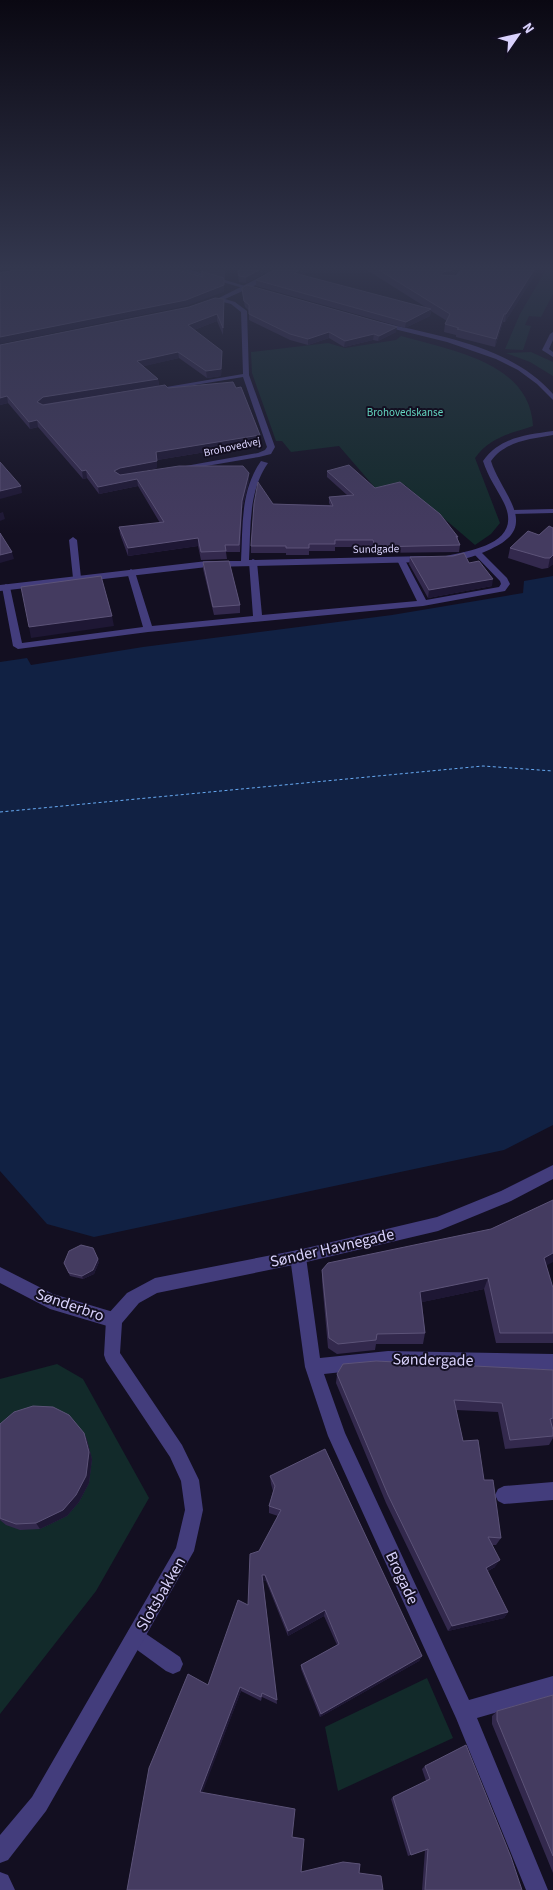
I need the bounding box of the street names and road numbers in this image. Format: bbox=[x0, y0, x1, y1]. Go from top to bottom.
street label: Brohovedvej bbox=[202, 434, 262, 460]
street label: Sundgade bbox=[353, 541, 400, 557]
street label: Sønder Havnegade bbox=[268, 1223, 396, 1273]
street label: Sønderbro bbox=[33, 1283, 107, 1327]
street label: Søndergade bbox=[392, 1348, 474, 1372]
street label: Brogade bbox=[380, 1548, 424, 1608]
street label: Slotsbakken bbox=[131, 1553, 191, 1635]

